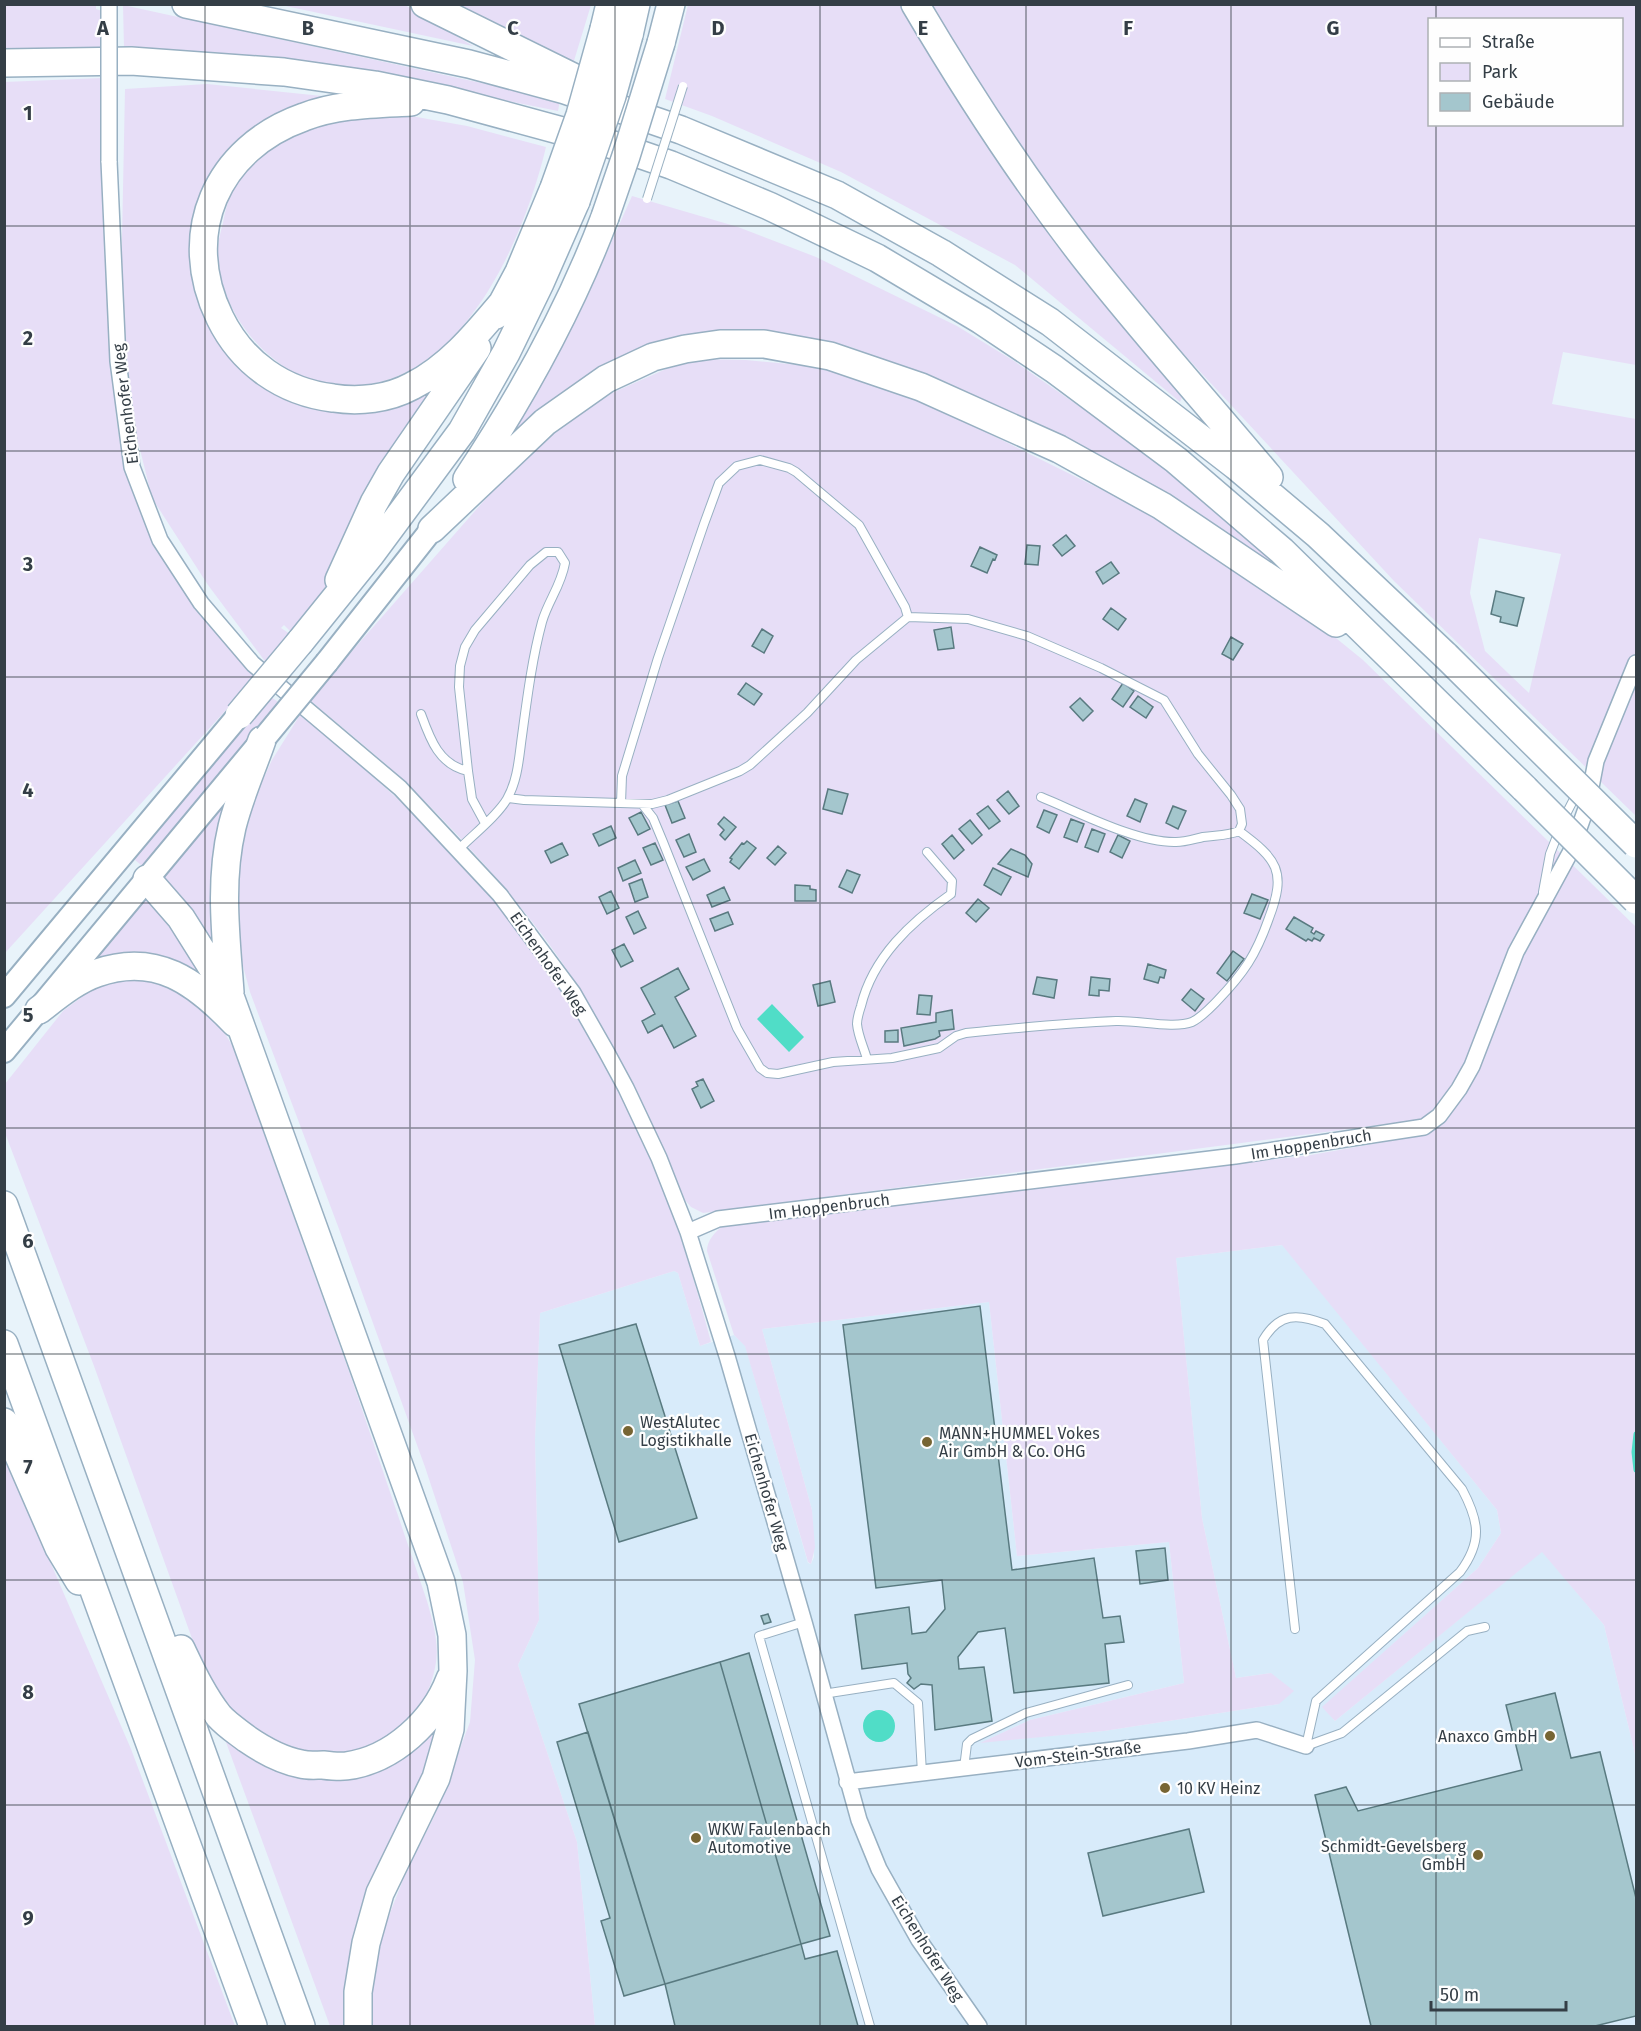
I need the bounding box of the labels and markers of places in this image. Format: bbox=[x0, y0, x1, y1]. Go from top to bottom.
place label: WestAlutec Logistikhalle bbox=[640, 1413, 732, 1450]
marker: WestAlutec Logistikhalle bbox=[621, 1424, 635, 1438]
place label: MANN+HUMMEL Vokes Air GmbH & Co. OHG bbox=[939, 1424, 1100, 1461]
marker: MANN+HUMMEL Vokes Air GmbH & Co. OHG bbox=[920, 1435, 934, 1449]
place label: Anaxco GmbH bbox=[1438, 1727, 1538, 1746]
marker: Anaxco GmbH bbox=[1543, 1729, 1557, 1743]
place label: 10 KV Heinz bbox=[1177, 1779, 1260, 1798]
marker: 10 KV Heinz bbox=[1158, 1781, 1172, 1795]
place label: WKW Faulenbach Automotive bbox=[708, 1820, 831, 1857]
marker: WKW Faulenbach Automotive bbox=[689, 1831, 703, 1845]
place label: Schmidt-Gevelsberg GmbH bbox=[1321, 1837, 1467, 1874]
marker: Schmidt-Gevelsberg GmbH bbox=[1471, 1848, 1485, 1862]

